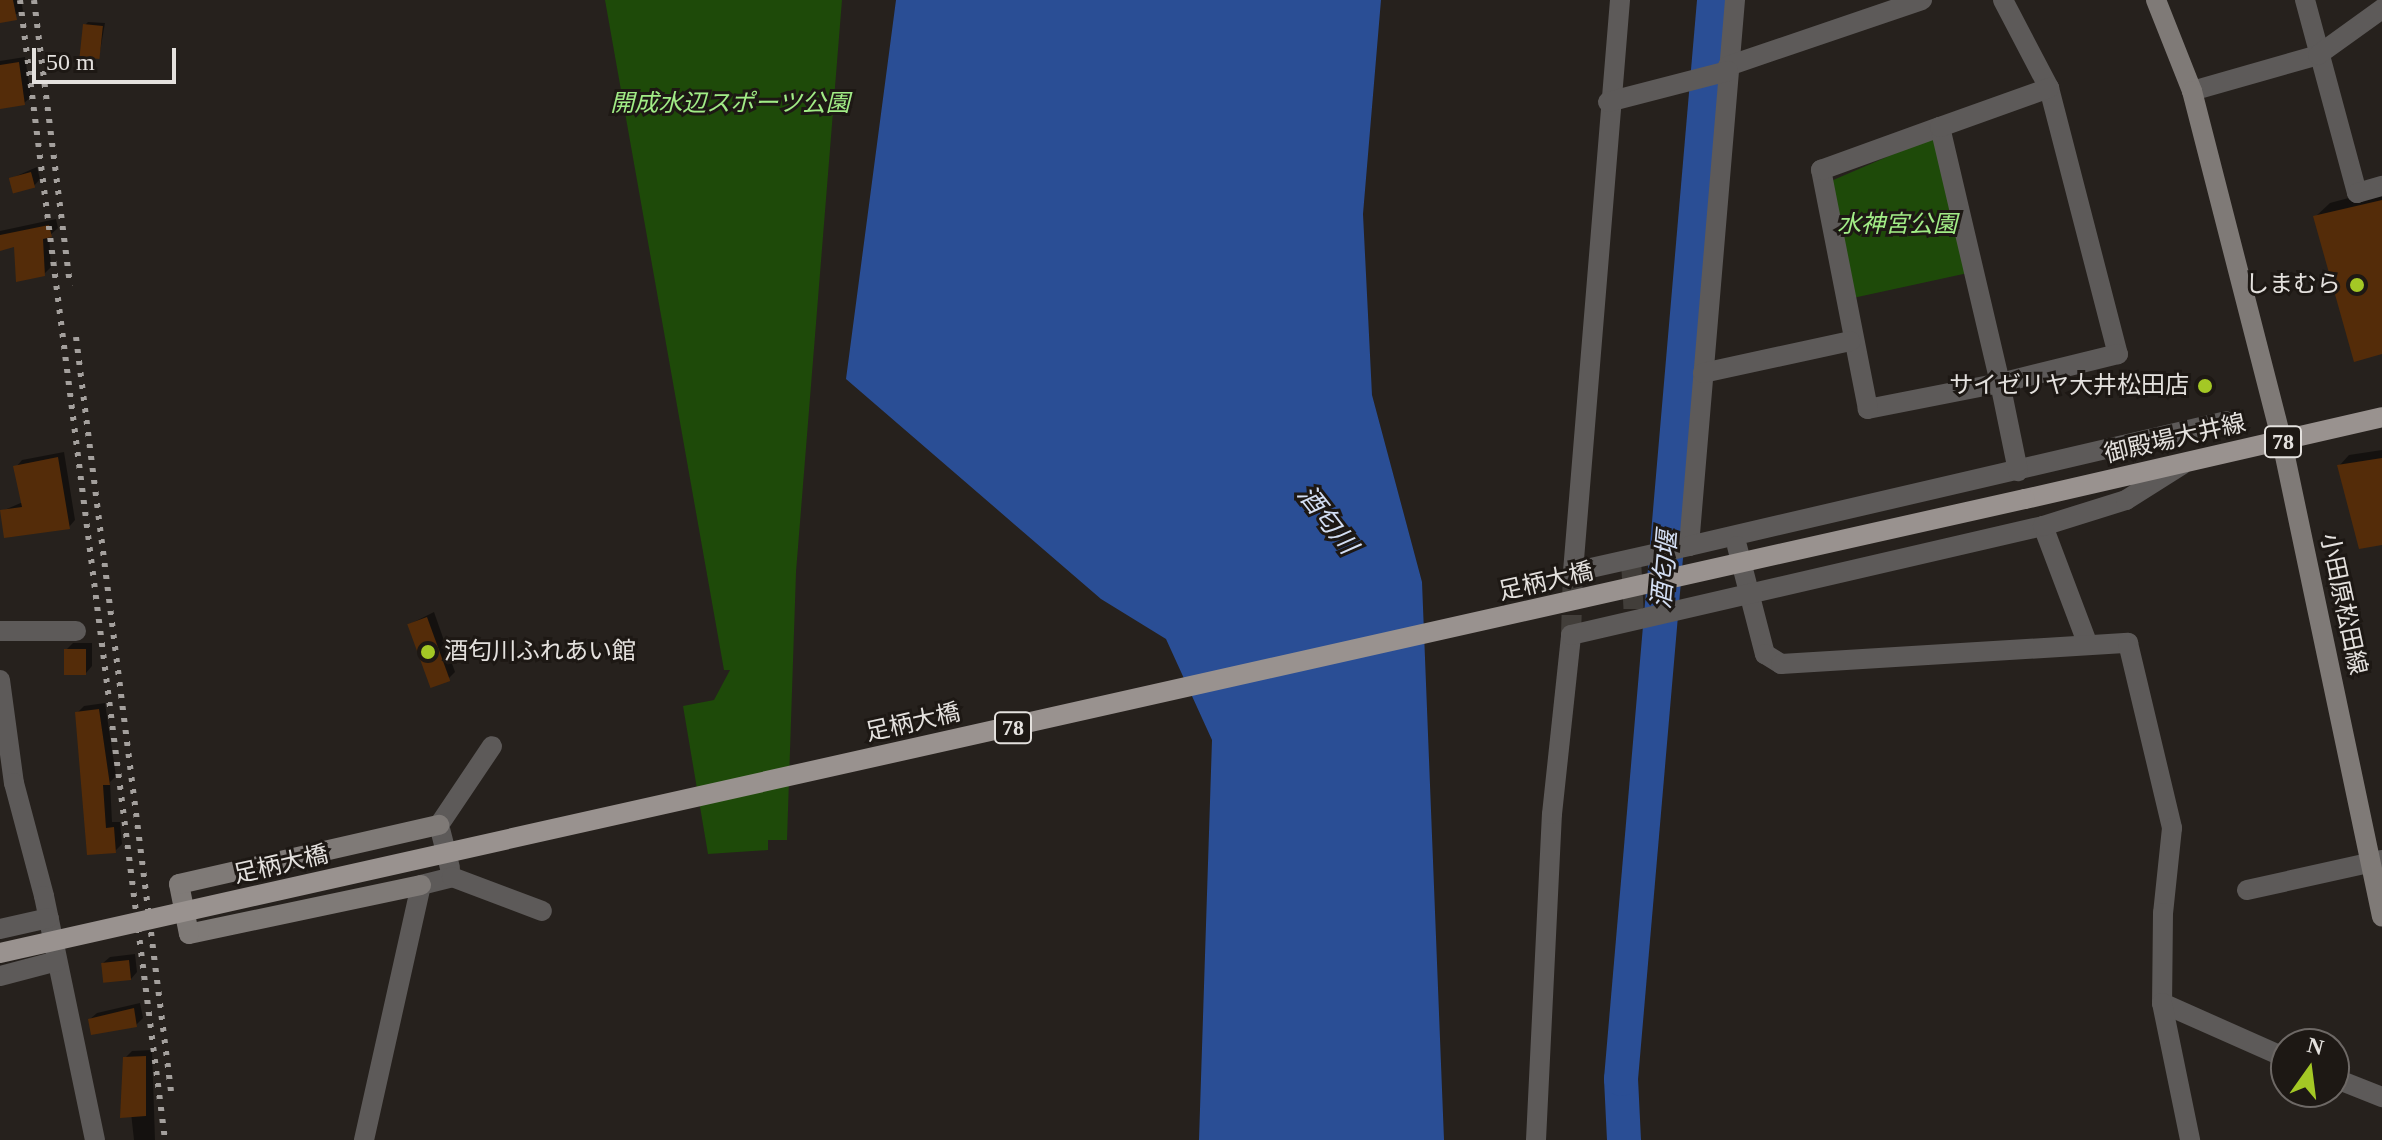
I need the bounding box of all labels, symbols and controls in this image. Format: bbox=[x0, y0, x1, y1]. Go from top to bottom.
scale bar bbox=[36, 32, 180, 82]
text: 50 m bbox=[46, 49, 95, 75]
park label: 開成水辺スポーツ公園 bbox=[610, 90, 850, 118]
park label: 水神宮公園 bbox=[1837, 211, 1957, 239]
place label: しまむら bbox=[2245, 271, 2341, 299]
marker: しまむら bbox=[2348, 276, 2366, 294]
place label: サイゼリヤ大井松田店 bbox=[1949, 372, 2189, 400]
marker: サイゼリヤ大井松田店 bbox=[2196, 377, 2214, 395]
street label: 御殿場大井線 bbox=[2102, 409, 2248, 469]
road number: 78 bbox=[2263, 424, 2303, 460]
water label: 酒匂川 bbox=[1291, 480, 1363, 560]
water label: 酒匂堰 bbox=[1646, 530, 1684, 610]
street label: 小田原松田線 bbox=[2314, 531, 2372, 677]
street label: 足柄大橋 bbox=[1496, 557, 1596, 607]
place label: 酒匂川ふれあい館 bbox=[444, 638, 636, 666]
marker: 酒匂川ふれあい館 bbox=[419, 643, 437, 661]
street label: 足柄大橋 bbox=[863, 698, 963, 748]
road number: 78 bbox=[993, 710, 1033, 746]
street label: 足柄大橋 bbox=[231, 840, 331, 890]
north arrow bbox=[2270, 1028, 2350, 1108]
text: N bbox=[2305, 1032, 2326, 1060]

